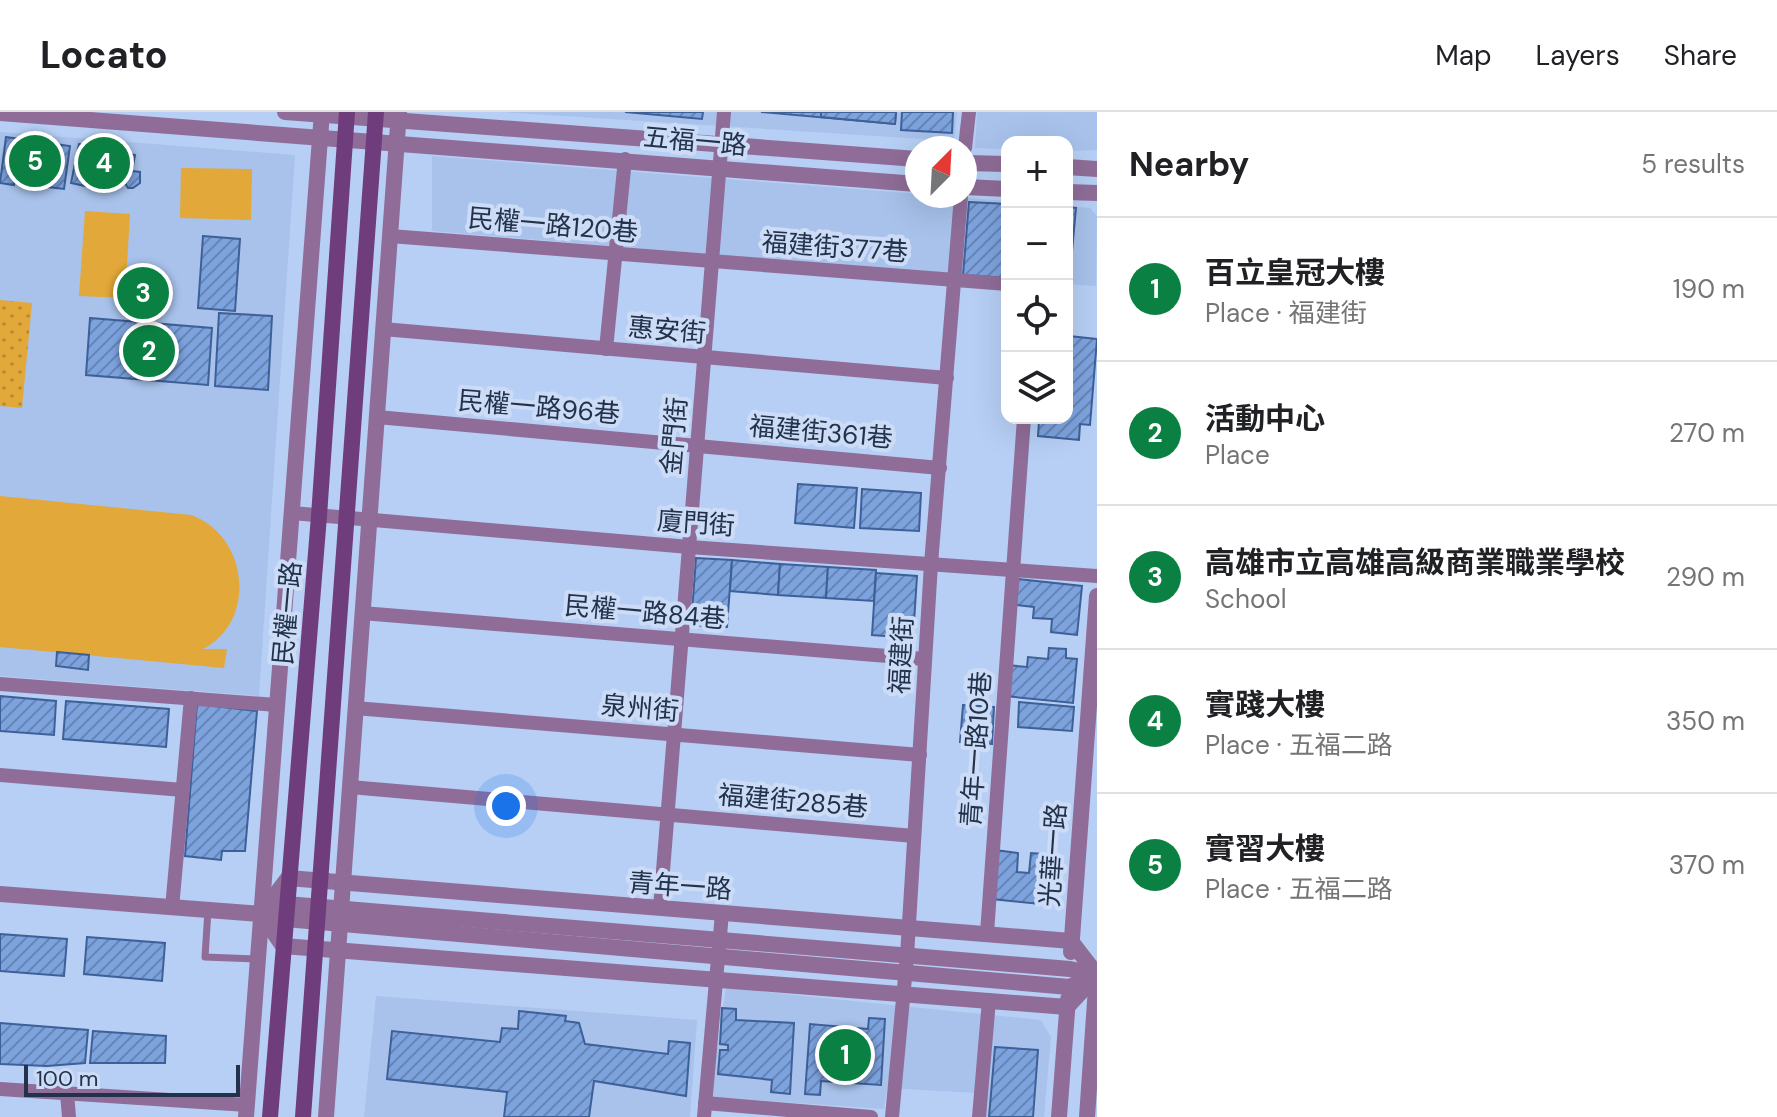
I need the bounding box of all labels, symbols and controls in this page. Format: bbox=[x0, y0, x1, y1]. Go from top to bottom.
text: Locato bbox=[40, 30, 168, 80]
text: Map bbox=[1435, 37, 1492, 74]
text: Layers bbox=[1536, 37, 1620, 74]
text: Share bbox=[1664, 37, 1737, 74]
street label: 五福一路 bbox=[642, 120, 748, 162]
pin: 5 bbox=[9, 131, 61, 191]
pin: 4 bbox=[78, 133, 130, 193]
north arrow bbox=[905, 136, 977, 208]
map controls bbox=[1001, 136, 1073, 424]
button: + bbox=[1001, 136, 1073, 208]
text: Nearby bbox=[1129, 142, 1249, 187]
text: 5 results bbox=[1641, 147, 1745, 181]
street label: 民權一路120巷 bbox=[467, 201, 639, 249]
button: − bbox=[1001, 208, 1073, 280]
street label: 福建街377巷 bbox=[761, 225, 909, 269]
text: 百立皇冠大樓 bbox=[1205, 253, 1385, 292]
pin: 3 bbox=[117, 263, 169, 323]
text: 1 bbox=[1150, 272, 1160, 306]
text: 190 m bbox=[1673, 272, 1745, 306]
button: locate bbox=[1001, 280, 1073, 352]
text: Place · 福建街 bbox=[1205, 296, 1367, 330]
street label: 惠安街 bbox=[627, 310, 707, 350]
pin: 2 bbox=[123, 321, 175, 381]
button: layers bbox=[1001, 352, 1073, 424]
street label: 民權一路96巷 bbox=[456, 383, 622, 431]
street label: 金門街 bbox=[654, 396, 694, 476]
text: 活動中心 bbox=[1205, 399, 1325, 438]
street label: 福建街361巷 bbox=[748, 409, 894, 455]
text: 2 bbox=[1147, 416, 1163, 450]
text: 270 m bbox=[1669, 416, 1745, 450]
text: Place bbox=[1205, 438, 1270, 472]
street label: 廈門街 bbox=[656, 503, 736, 543]
text: 高雄市立高雄高級商業職業學校 bbox=[1205, 543, 1625, 582]
street label: 民權一路 bbox=[266, 560, 308, 666]
text: 3 bbox=[1147, 560, 1163, 594]
text: 290 m bbox=[1666, 560, 1745, 594]
text: School bbox=[1205, 582, 1287, 616]
street label: 民權一路84巷 bbox=[563, 588, 727, 636]
street label: 福建街 bbox=[882, 615, 920, 695]
street label: 青年一路10巷 bbox=[954, 670, 998, 828]
text: 實踐大樓 bbox=[1205, 685, 1325, 724]
street label: 泉州街 bbox=[600, 688, 680, 728]
text: 4 bbox=[1147, 704, 1163, 738]
text: 350 m bbox=[1666, 704, 1745, 738]
text: Place · 五福二路 bbox=[1205, 728, 1393, 762]
street label: 福建街285巷 bbox=[717, 778, 869, 824]
your location bbox=[486, 786, 526, 826]
street label: 光華一路 bbox=[1032, 802, 1074, 908]
text: 實習大樓 bbox=[1205, 829, 1325, 868]
text: 5 bbox=[1147, 848, 1163, 882]
text: 370 m bbox=[1669, 848, 1745, 882]
street label: 青年一路 bbox=[627, 865, 733, 907]
text: Place · 五福二路 bbox=[1205, 872, 1393, 906]
pin: 1 bbox=[819, 1025, 871, 1085]
scale bar bbox=[24, 1061, 240, 1097]
text: 100 m bbox=[36, 1064, 98, 1093]

